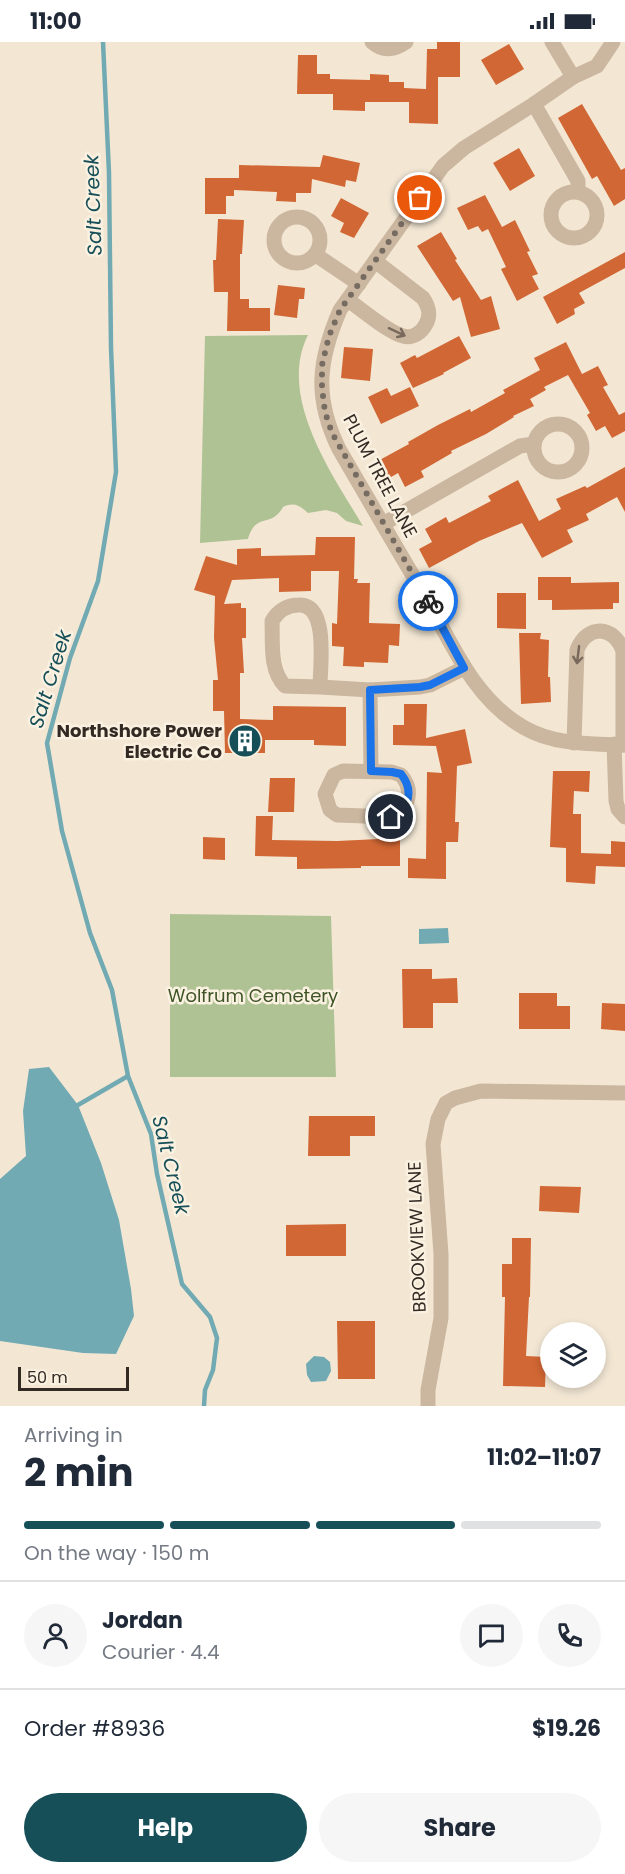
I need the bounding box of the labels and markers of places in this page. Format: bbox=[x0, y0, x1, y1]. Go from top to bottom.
pin bbox=[394, 172, 445, 223]
place label: Northshore Power Electric Co bbox=[57, 718, 222, 764]
building icon: Northshore Power Electric Co bbox=[227, 723, 263, 759]
pin bbox=[365, 791, 416, 842]

